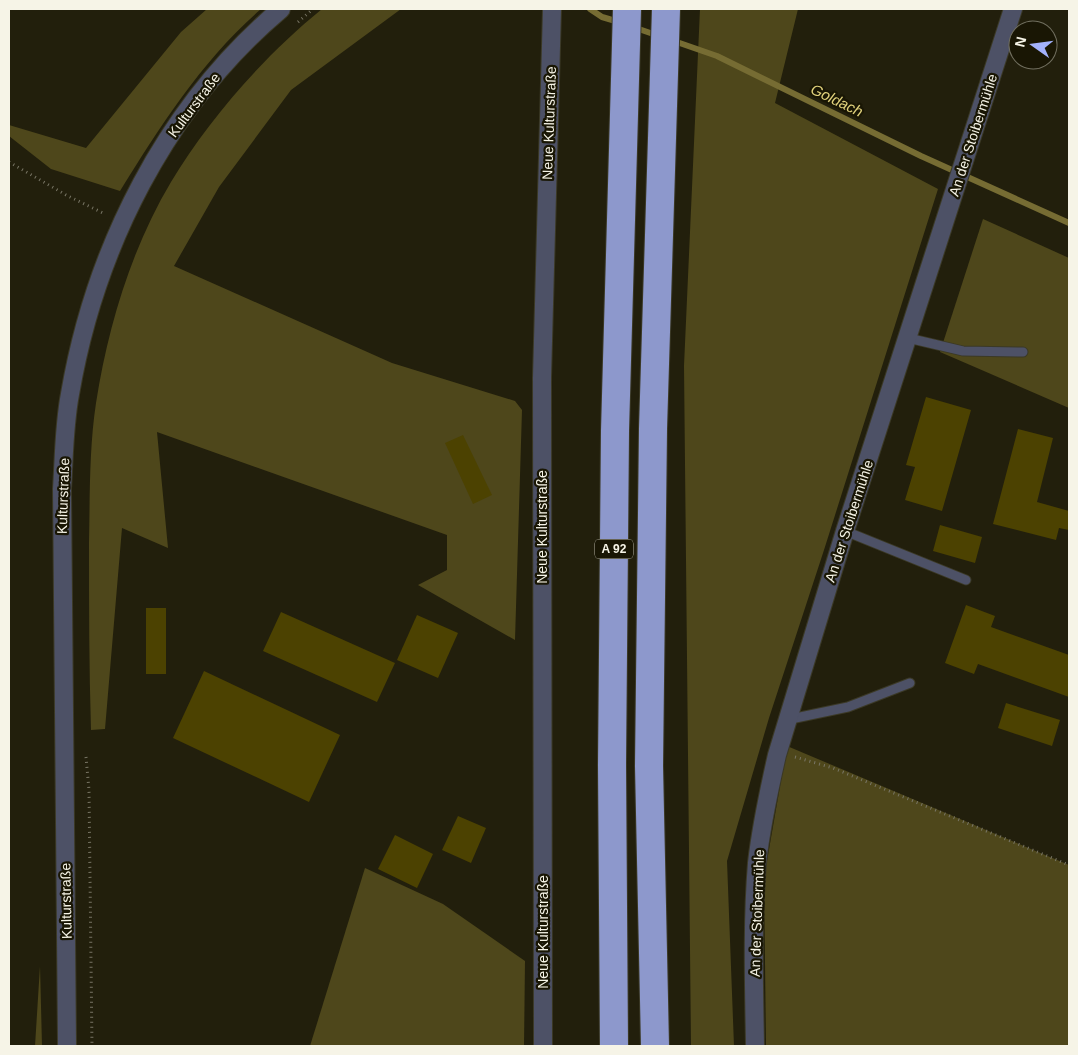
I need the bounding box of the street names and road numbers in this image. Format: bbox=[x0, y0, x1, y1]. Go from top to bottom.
street label: Neue Kulturstraße bbox=[539, 66, 559, 180]
street label: Kulturstraße bbox=[165, 70, 223, 140]
street label: An der Stoibermühle bbox=[946, 72, 1000, 198]
street label: Kulturstraße bbox=[54, 457, 72, 534]
street label: An der Stoibermühle bbox=[822, 458, 876, 584]
street label: Neue Kulturstraße bbox=[534, 470, 550, 584]
road number: A 92 bbox=[595, 540, 633, 558]
street label: An der Stoibermühle bbox=[747, 849, 767, 977]
street label: Kulturstraße bbox=[57, 863, 75, 939]
street label: Neue Kulturstraße bbox=[535, 875, 551, 989]

